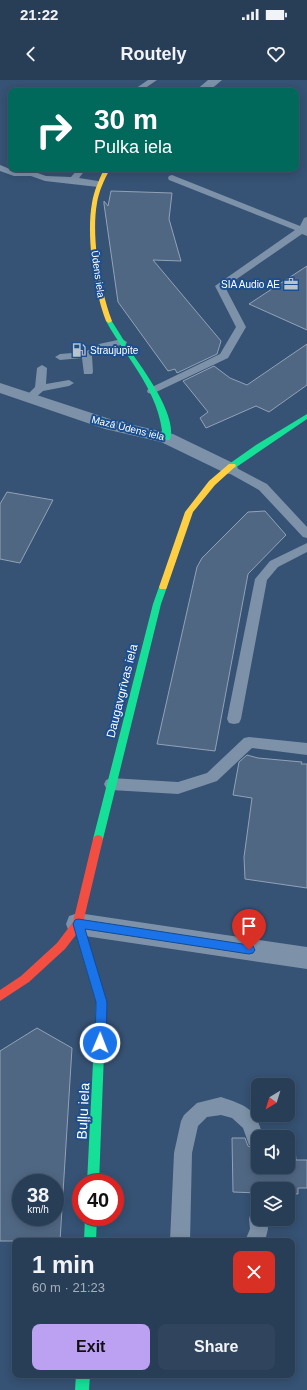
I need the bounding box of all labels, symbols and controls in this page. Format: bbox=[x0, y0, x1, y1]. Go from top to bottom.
text: 21:22 bbox=[20, 6, 58, 23]
icon: back bbox=[20, 43, 42, 65]
icon: heart bbox=[265, 43, 287, 65]
text: Routely bbox=[120, 44, 187, 64]
icon: right bbox=[28, 104, 80, 156]
text: 30 m bbox=[94, 104, 158, 135]
text: Pulka iela bbox=[94, 137, 172, 157]
street label: Ūdens iela bbox=[89, 250, 107, 299]
office icon: SIA Audio AE bbox=[283, 276, 299, 292]
place label: SIA Audio AE bbox=[221, 279, 280, 290]
fuel station icon: Straujupīte bbox=[71, 342, 87, 358]
place label: Straujupīte bbox=[90, 345, 139, 356]
street label: Mazā Ūdens iela bbox=[91, 414, 166, 442]
street label: Daugavgrīvas iela bbox=[104, 642, 140, 739]
pin bbox=[232, 909, 266, 950]
icon: arrive bbox=[238, 915, 260, 937]
position arrow bbox=[79, 1022, 121, 1064]
north arrow bbox=[251, 1078, 295, 1122]
map controls bbox=[251, 1078, 295, 1226]
street label: Buļļu iela bbox=[74, 1082, 92, 1140]
button: sound bbox=[251, 1130, 295, 1174]
speed limit sign: 40 bbox=[72, 1174, 124, 1226]
button: layers bbox=[251, 1182, 295, 1226]
text: 38 bbox=[27, 1184, 49, 1206]
text: km/h bbox=[27, 1204, 49, 1215]
text: 1 min bbox=[32, 1251, 95, 1278]
button: close bbox=[233, 1251, 275, 1293]
text: 60 m · 21:23 bbox=[32, 1280, 105, 1295]
button: Exit bbox=[32, 1324, 150, 1370]
button: Share bbox=[158, 1324, 275, 1370]

